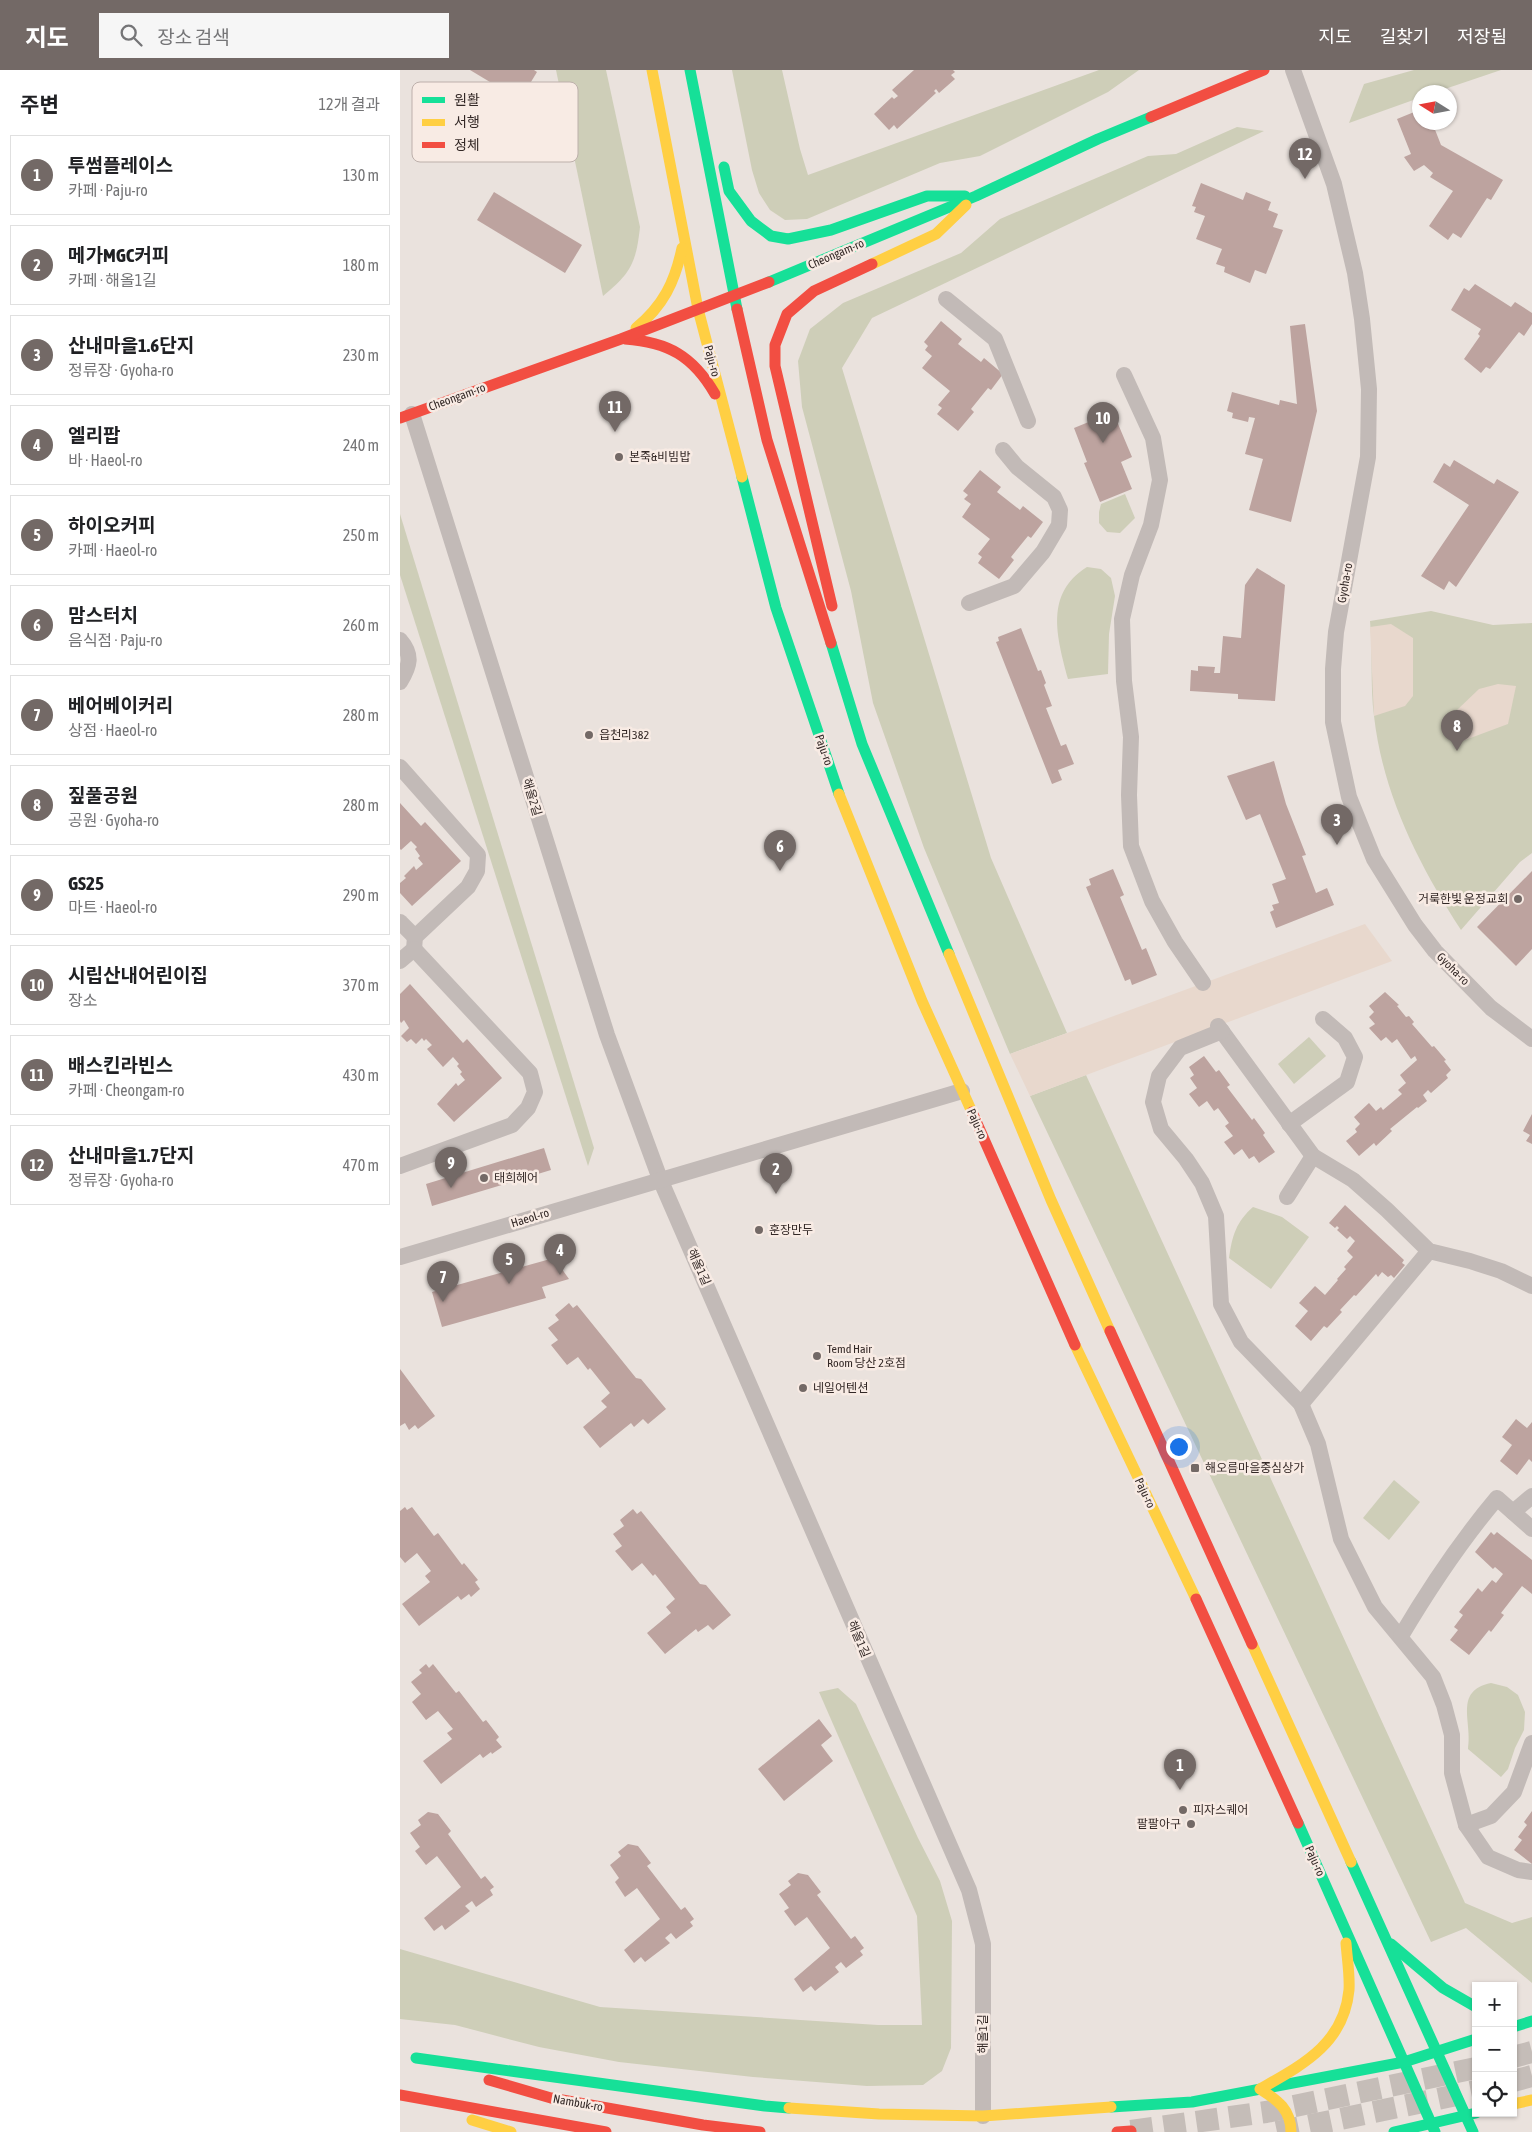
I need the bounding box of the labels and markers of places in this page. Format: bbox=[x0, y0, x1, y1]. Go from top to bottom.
pin: 12 bbox=[1289, 138, 1321, 179]
pin: 11 bbox=[599, 391, 631, 432]
pin: 10 bbox=[1087, 402, 1119, 443]
place label: 본죽&비빔밥 bbox=[629, 450, 690, 464]
marker: 본죽&비빔밥 bbox=[613, 451, 625, 463]
pin: 8 bbox=[1441, 710, 1473, 751]
place label: 읍천리382 bbox=[599, 728, 649, 742]
marker: 읍천리382 bbox=[583, 729, 595, 741]
pin: 3 bbox=[1321, 804, 1353, 845]
pin: 6 bbox=[764, 830, 796, 871]
place label: 거룩한빛 운정교회 bbox=[1418, 892, 1508, 906]
marker: 거룩한빛 운정교회 bbox=[1512, 893, 1524, 905]
pin: 9 bbox=[435, 1147, 467, 1188]
pin: 2 bbox=[760, 1153, 792, 1194]
place label: 태희헤어 bbox=[494, 1171, 538, 1185]
marker: 태희헤어 bbox=[478, 1172, 490, 1184]
place label: 훈장만두 bbox=[769, 1223, 813, 1237]
marker: 훈장만두 bbox=[753, 1224, 765, 1236]
pin: 4 bbox=[544, 1234, 576, 1275]
pin: 5 bbox=[493, 1243, 525, 1284]
pin: 7 bbox=[427, 1261, 459, 1302]
place label: Temd Hair Room 당산 2호점 bbox=[827, 1342, 906, 1370]
marker: Temd Hair Room 당산 2호점 bbox=[811, 1350, 823, 1362]
place label: 네일어텐션 bbox=[813, 1381, 868, 1395]
marker: 네일어텐션 bbox=[797, 1382, 809, 1394]
place label: 해오름마을중심상가 bbox=[1205, 1461, 1304, 1475]
marker: 해오름마을중심상가 bbox=[1189, 1462, 1201, 1474]
pin: 1 bbox=[1164, 1749, 1196, 1790]
place label: 피자스퀘어 bbox=[1193, 1803, 1248, 1817]
marker: 피자스퀘어 bbox=[1177, 1804, 1189, 1816]
place label: 팔팔아구 bbox=[1137, 1817, 1181, 1831]
marker: 팔팔아구 bbox=[1185, 1818, 1197, 1830]

